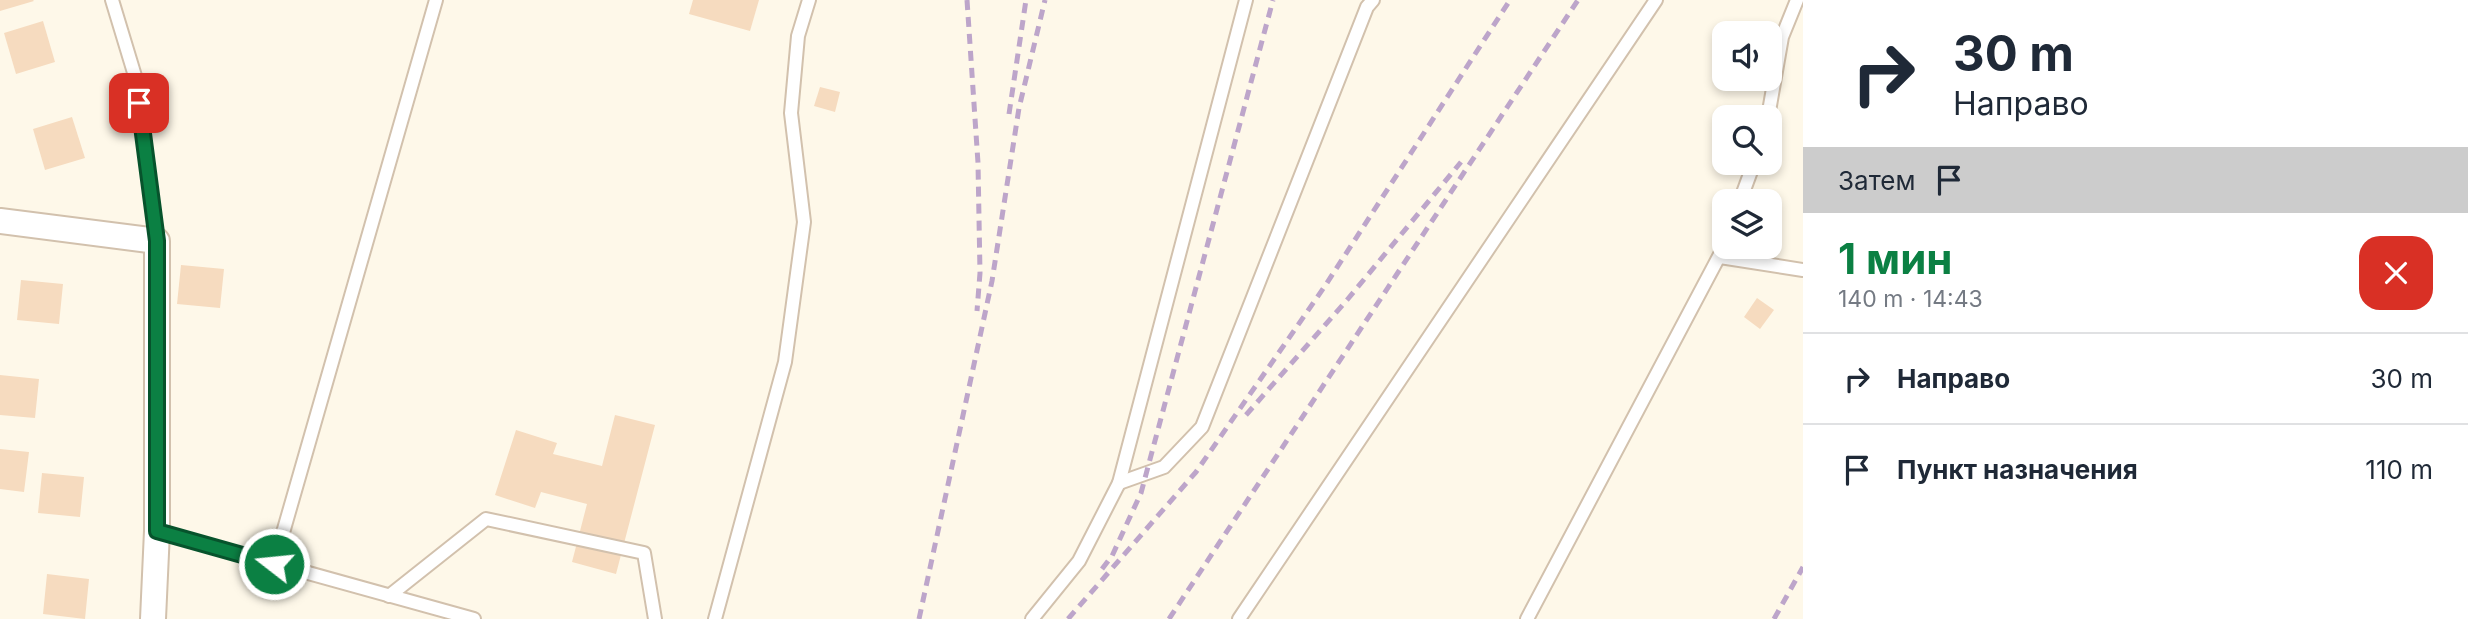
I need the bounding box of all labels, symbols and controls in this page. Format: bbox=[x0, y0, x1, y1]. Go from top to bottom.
map controls bbox=[1712, 21, 1782, 259]
button: sound bbox=[1712, 21, 1782, 91]
text: 30 m bbox=[1953, 24, 2074, 83]
icon: right bbox=[1838, 28, 1929, 119]
pin bbox=[109, 73, 169, 133]
icon: arrive bbox=[120, 84, 158, 122]
text: Направо bbox=[1953, 84, 2089, 123]
button: search bbox=[1712, 105, 1782, 175]
icon: arrive bbox=[1930, 161, 1968, 199]
text: Затем bbox=[1838, 165, 1916, 196]
button: layers bbox=[1712, 189, 1782, 259]
text: 1 мин bbox=[1838, 233, 1952, 284]
button: close bbox=[2359, 236, 2433, 310]
text: 140 m · 14:43 bbox=[1838, 285, 1983, 313]
icon: right bbox=[1838, 360, 1876, 398]
text: Направо bbox=[1897, 363, 2010, 394]
text: 30 m bbox=[2370, 363, 2433, 394]
icon: arrive bbox=[1838, 451, 1876, 489]
text: Пункт назначения bbox=[1897, 454, 2138, 485]
text: 110 m bbox=[2365, 454, 2433, 485]
position arrow bbox=[237, 527, 311, 601]

